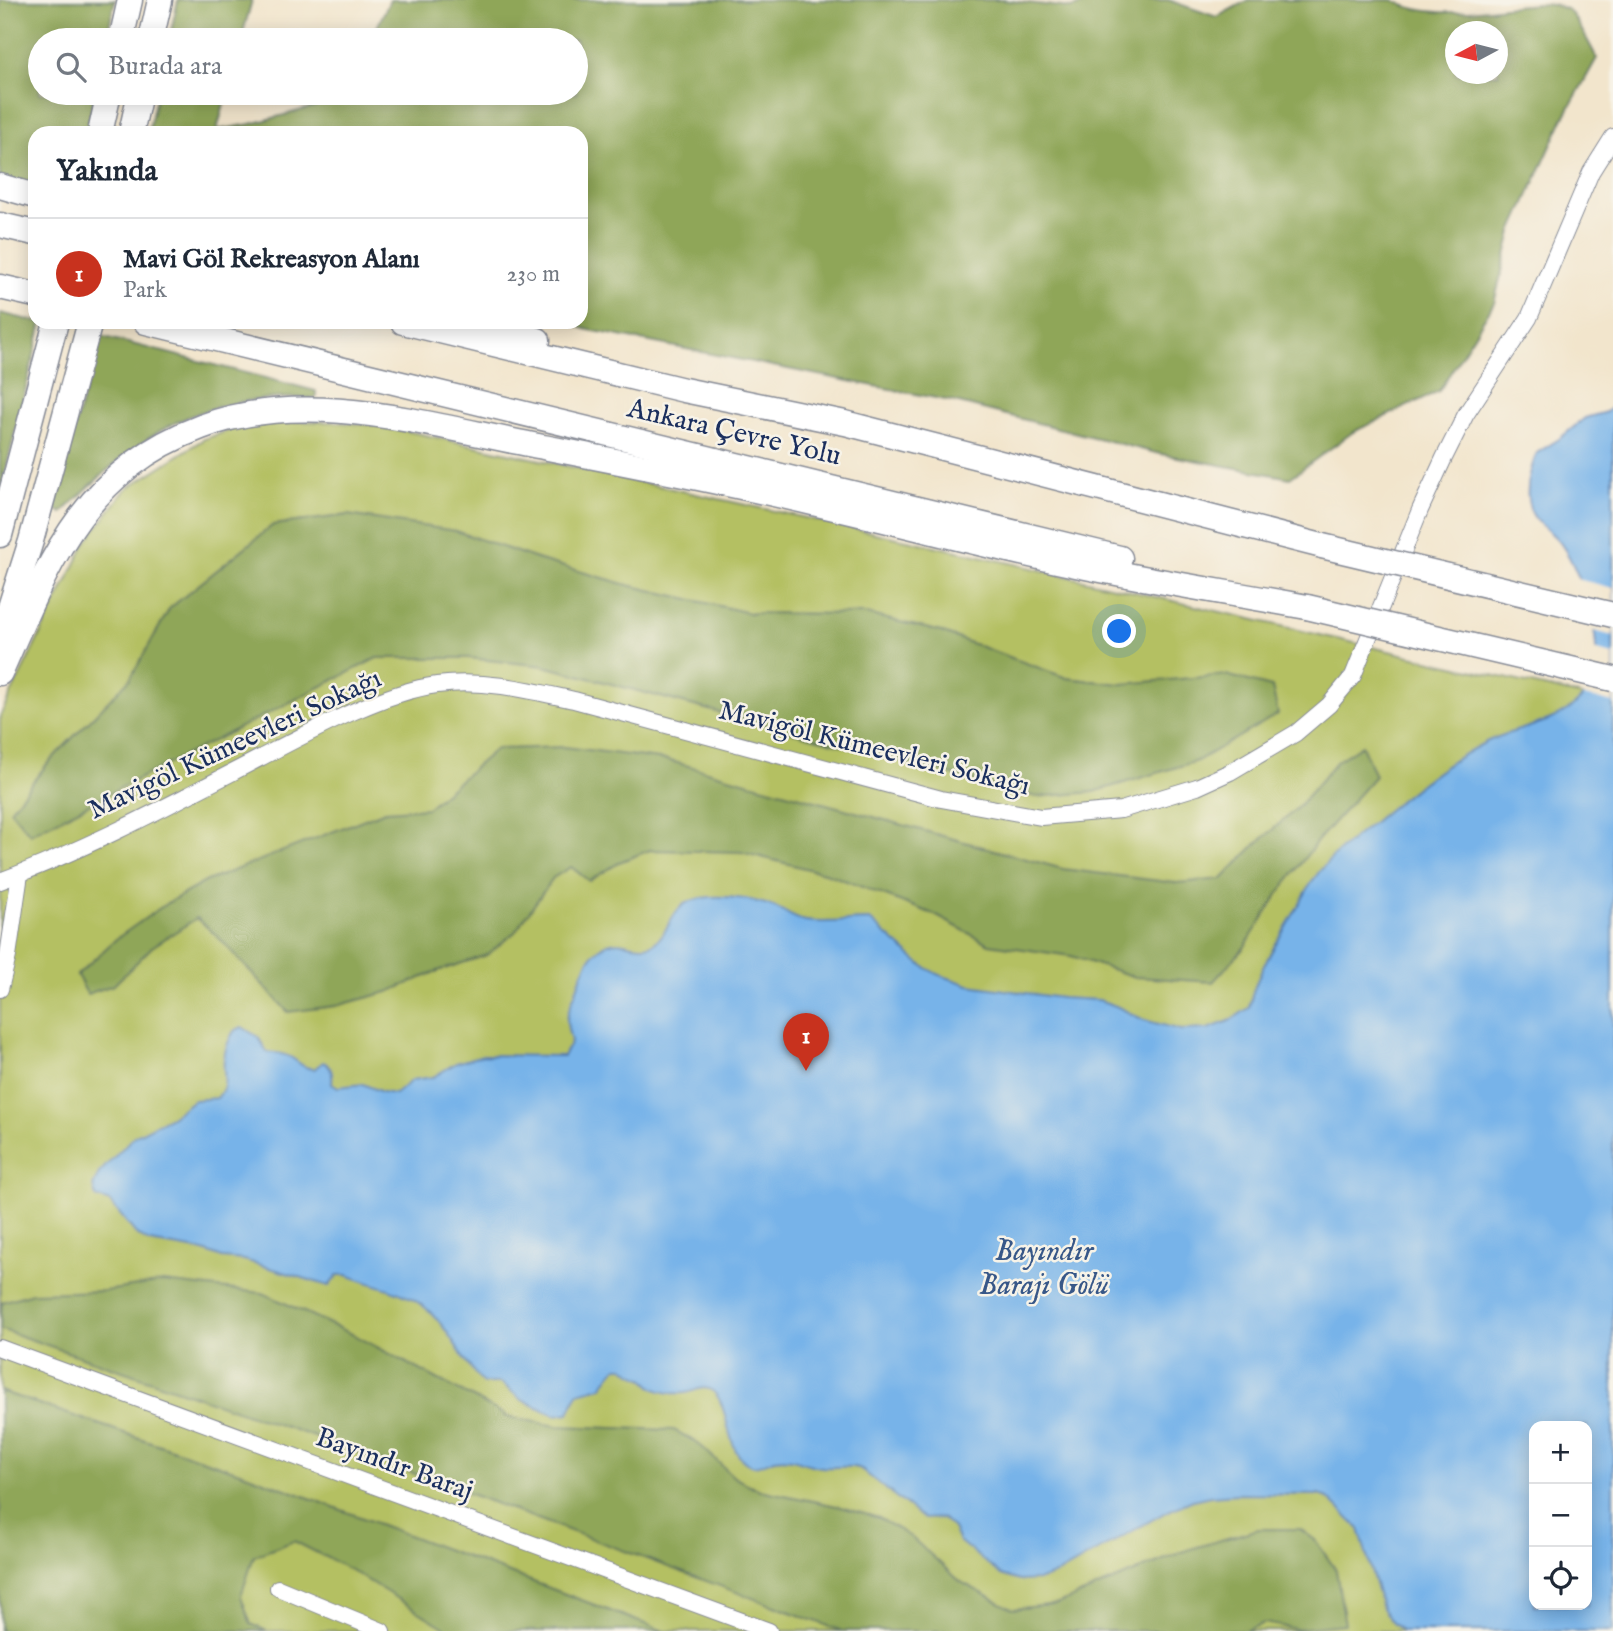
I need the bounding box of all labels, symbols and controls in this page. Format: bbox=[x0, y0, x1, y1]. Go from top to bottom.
north arrow bbox=[1445, 21, 1508, 84]
search box bbox=[28, 28, 588, 105]
icon: search bbox=[52, 48, 90, 86]
text: Burada ara bbox=[108, 50, 222, 83]
text: Yakında bbox=[56, 153, 158, 191]
text: Mavi Göl Rekreasyon Alanı bbox=[123, 243, 420, 276]
text: 1 bbox=[75, 260, 83, 289]
text: 230 m bbox=[507, 260, 560, 289]
text: Park bbox=[123, 276, 167, 305]
street label: Ankara Çevre Yolu bbox=[623, 391, 844, 475]
your location bbox=[1102, 614, 1136, 648]
street label: Mavigöl Kümeevleri Sokağı bbox=[83, 662, 387, 828]
street label: Mavigöl Kümeevleri Sokağı bbox=[715, 693, 1033, 805]
pin: 1 bbox=[783, 1013, 829, 1071]
water label: Bayındır Barajı Gölü bbox=[979, 1233, 1110, 1305]
street label: Bayındır Baraj bbox=[310, 1420, 478, 1510]
map controls bbox=[1529, 1421, 1592, 1610]
button: + bbox=[1529, 1421, 1592, 1484]
button: − bbox=[1529, 1484, 1592, 1547]
button: locate bbox=[1529, 1547, 1592, 1610]

